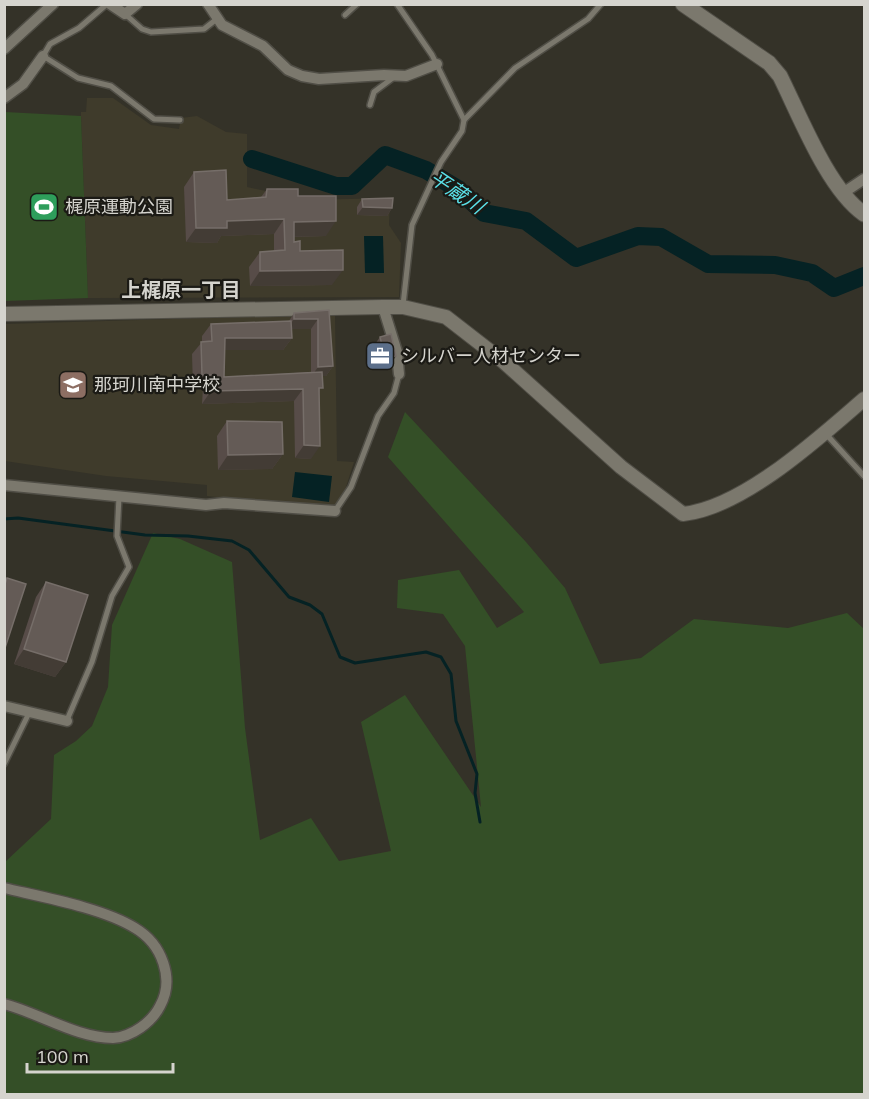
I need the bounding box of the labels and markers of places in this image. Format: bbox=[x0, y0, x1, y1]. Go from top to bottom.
sports icon: 梶原運動公園 bbox=[28, 191, 60, 223]
place label: 梶原運動公園 bbox=[65, 195, 173, 218]
office icon: シルバー人材センター bbox=[364, 340, 396, 372]
place label: シルバー人材センター bbox=[401, 344, 581, 367]
school or university icon: 那珂川南中学校 bbox=[57, 369, 89, 401]
place label: 那珂川南中学校 bbox=[94, 373, 220, 396]

